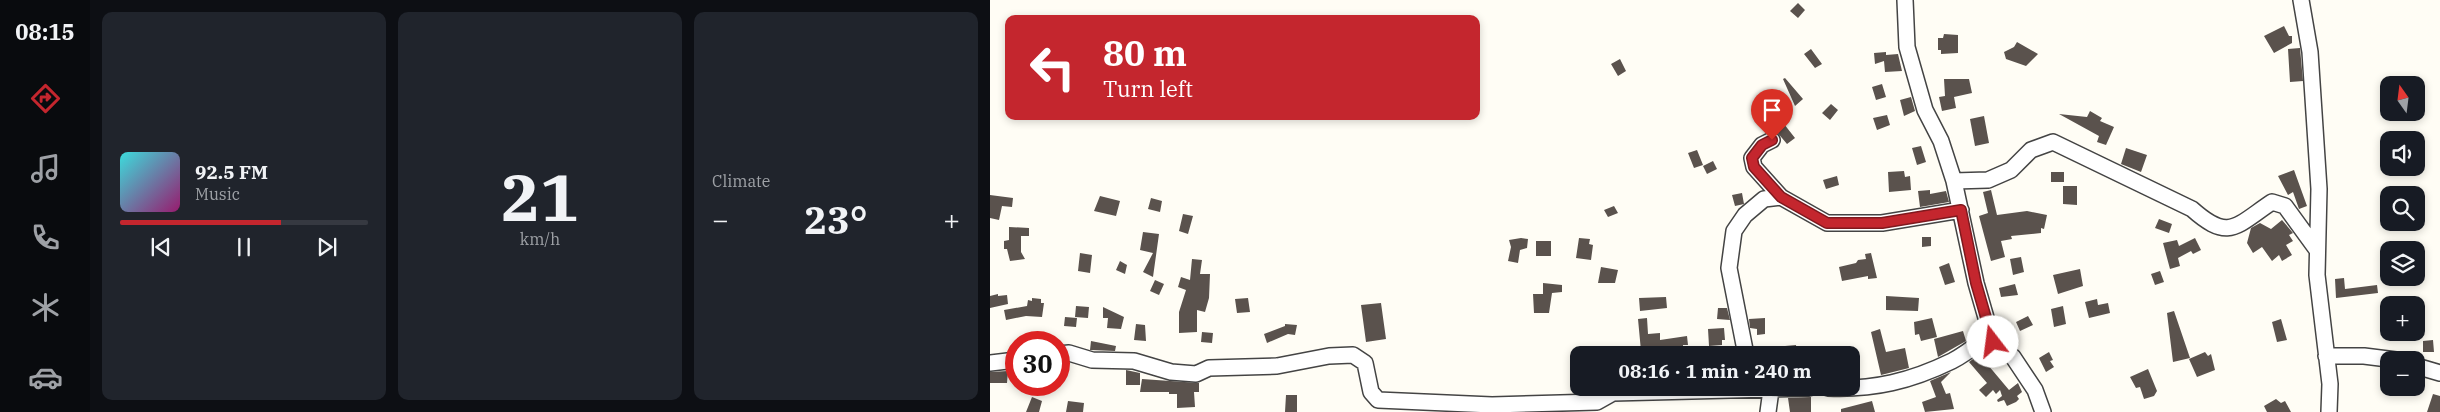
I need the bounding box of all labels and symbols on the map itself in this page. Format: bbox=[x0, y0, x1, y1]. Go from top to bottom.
north arrow bbox=[2380, 76, 2425, 121]
pin bbox=[1751, 89, 1793, 140]
position arrow bbox=[1966, 315, 2018, 367]
speed limit sign: 30 bbox=[1005, 331, 1070, 396]

